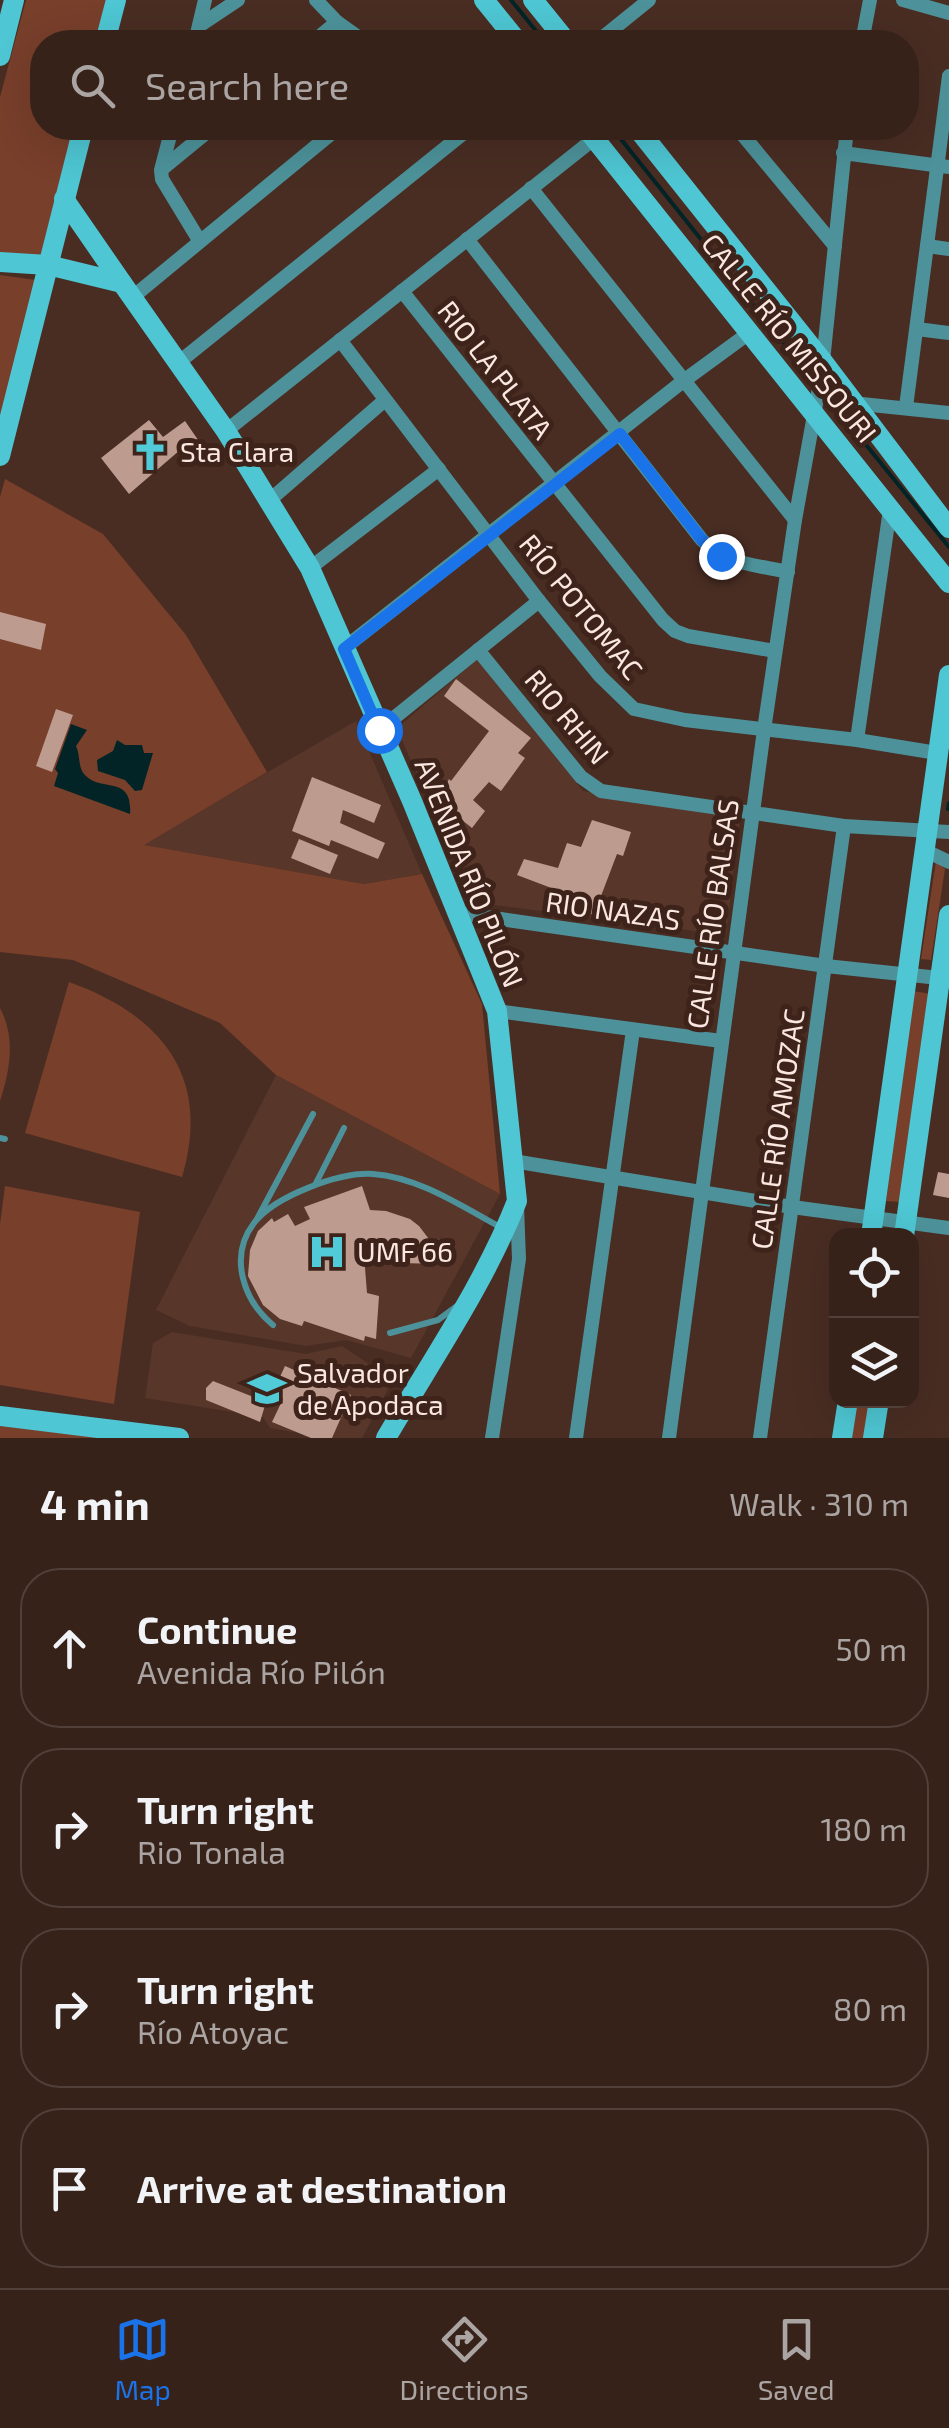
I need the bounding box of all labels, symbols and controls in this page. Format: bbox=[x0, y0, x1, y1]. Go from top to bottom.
search box bbox=[30, 30, 919, 140]
icon: search bbox=[65, 58, 120, 113]
text: Search here bbox=[145, 62, 349, 108]
street label: CALLE RÍO MISSOURI bbox=[695, 226, 884, 449]
street label: RIO LA PLATA bbox=[431, 294, 561, 446]
church icon: Sta Clara bbox=[129, 431, 171, 473]
place label: Sta Clara bbox=[180, 434, 294, 468]
street label: RÍO POTOMAC bbox=[513, 527, 651, 686]
route end bbox=[699, 534, 745, 580]
street label: RIO RHIN bbox=[519, 662, 617, 770]
route start bbox=[357, 708, 403, 754]
street label: AVENIDA RÍO PILÓN bbox=[409, 753, 531, 992]
street label: CALLE RÍO BALSAS bbox=[679, 797, 745, 1031]
street label: RIO NAZAS bbox=[544, 884, 683, 936]
street label: CALLE RÍO AMOZAC bbox=[743, 1006, 811, 1251]
map controls bbox=[829, 1228, 919, 1408]
button: locate bbox=[829, 1228, 919, 1318]
hospital icon: UMF 66 bbox=[306, 1231, 348, 1273]
place label: UMF 66 bbox=[357, 1234, 453, 1268]
button: layers bbox=[829, 1318, 919, 1408]
place label: Salvador de Apodaca bbox=[297, 1355, 444, 1421]
school or university icon: Salvador de Apodaca bbox=[246, 1368, 288, 1410]
text: 4 min bbox=[40, 1478, 150, 1528]
text: Walk · 310 m bbox=[729, 1484, 909, 1522]
text: Continue bbox=[137, 1606, 297, 1652]
icon: ahead bbox=[42, 1621, 97, 1676]
text: 50 m bbox=[835, 1629, 907, 1667]
text: Avenida Río Pilón bbox=[137, 1652, 386, 1690]
text: Turn right bbox=[137, 1786, 314, 1832]
icon: right bbox=[42, 1801, 97, 1856]
text: 180 m bbox=[820, 1809, 907, 1847]
text: Rio Tonala bbox=[137, 1832, 286, 1870]
text: Turn right bbox=[137, 1966, 314, 2012]
icon: right bbox=[42, 1981, 97, 2036]
text: 80 m bbox=[833, 1989, 907, 2027]
text: Río Atoyac bbox=[137, 2012, 289, 2050]
icon: arrive bbox=[42, 2161, 97, 2216]
text: Arrive at destination bbox=[137, 2165, 507, 2211]
tab: Map bbox=[114, 2312, 171, 2406]
tab: Directions bbox=[400, 2312, 529, 2406]
tab: Saved bbox=[758, 2312, 835, 2406]

